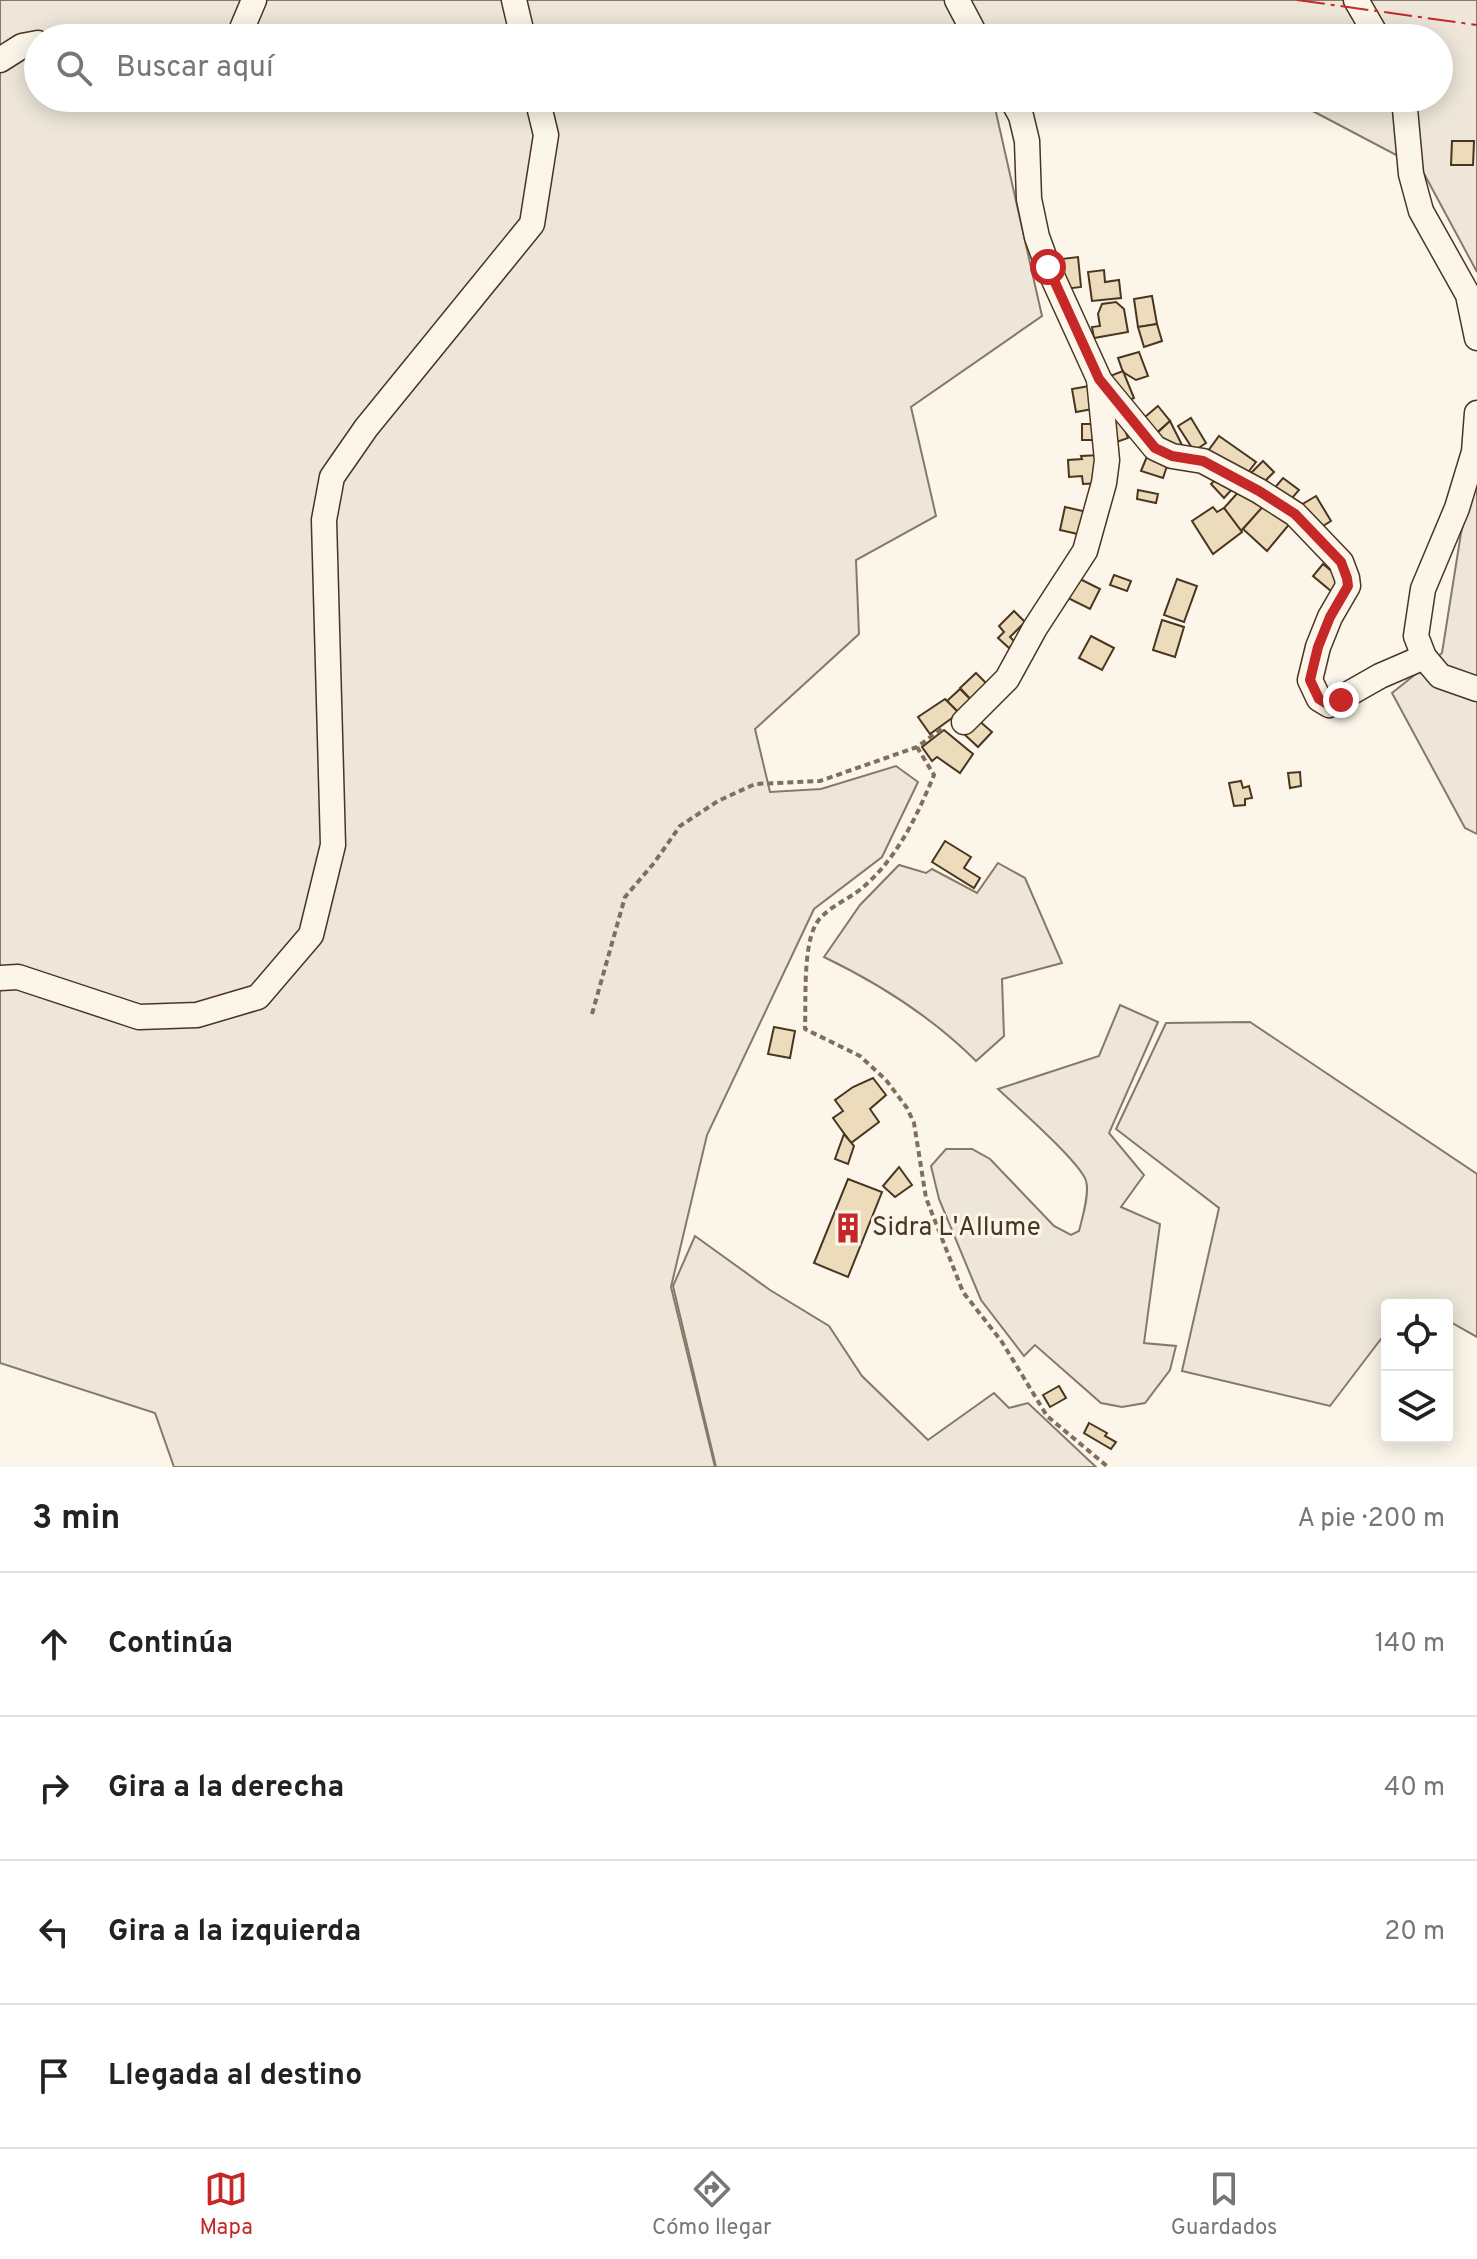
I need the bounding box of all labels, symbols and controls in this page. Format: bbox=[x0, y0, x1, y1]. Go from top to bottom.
search box bbox=[24, 24, 1453, 112]
icon: search bbox=[52, 46, 96, 90]
text: Buscar aquí bbox=[116, 50, 274, 87]
route start bbox=[1030, 249, 1066, 285]
route end bbox=[1323, 682, 1359, 718]
building icon: Sidra L'Allume bbox=[831, 1211, 865, 1245]
place label: Sidra L'Allume bbox=[872, 1212, 1041, 1245]
map controls bbox=[1381, 1299, 1453, 1443]
button: locate bbox=[1381, 1299, 1453, 1371]
button: layers bbox=[1381, 1371, 1453, 1443]
text: 3 min bbox=[32, 1498, 120, 1541]
text: A pie · 200 m bbox=[1298, 1503, 1445, 1536]
icon: ahead bbox=[32, 1622, 76, 1666]
text: Continúa bbox=[108, 1626, 233, 1663]
text: 140 m bbox=[1375, 1628, 1445, 1661]
icon: right bbox=[32, 1766, 76, 1810]
text: Gira a la derecha bbox=[108, 1770, 344, 1807]
text: 40 m bbox=[1384, 1772, 1445, 1805]
icon: left bbox=[32, 1910, 76, 1954]
text: Gira a la izquierda bbox=[108, 1914, 361, 1951]
text: 20 m bbox=[1384, 1916, 1445, 1949]
icon: arrive bbox=[32, 2054, 76, 2098]
text: Llegada al destino bbox=[108, 2058, 362, 2095]
tab: Mapa bbox=[200, 2167, 253, 2242]
tab: Cómo llegar bbox=[652, 2167, 772, 2242]
tab: Guardados bbox=[1171, 2167, 1277, 2242]

